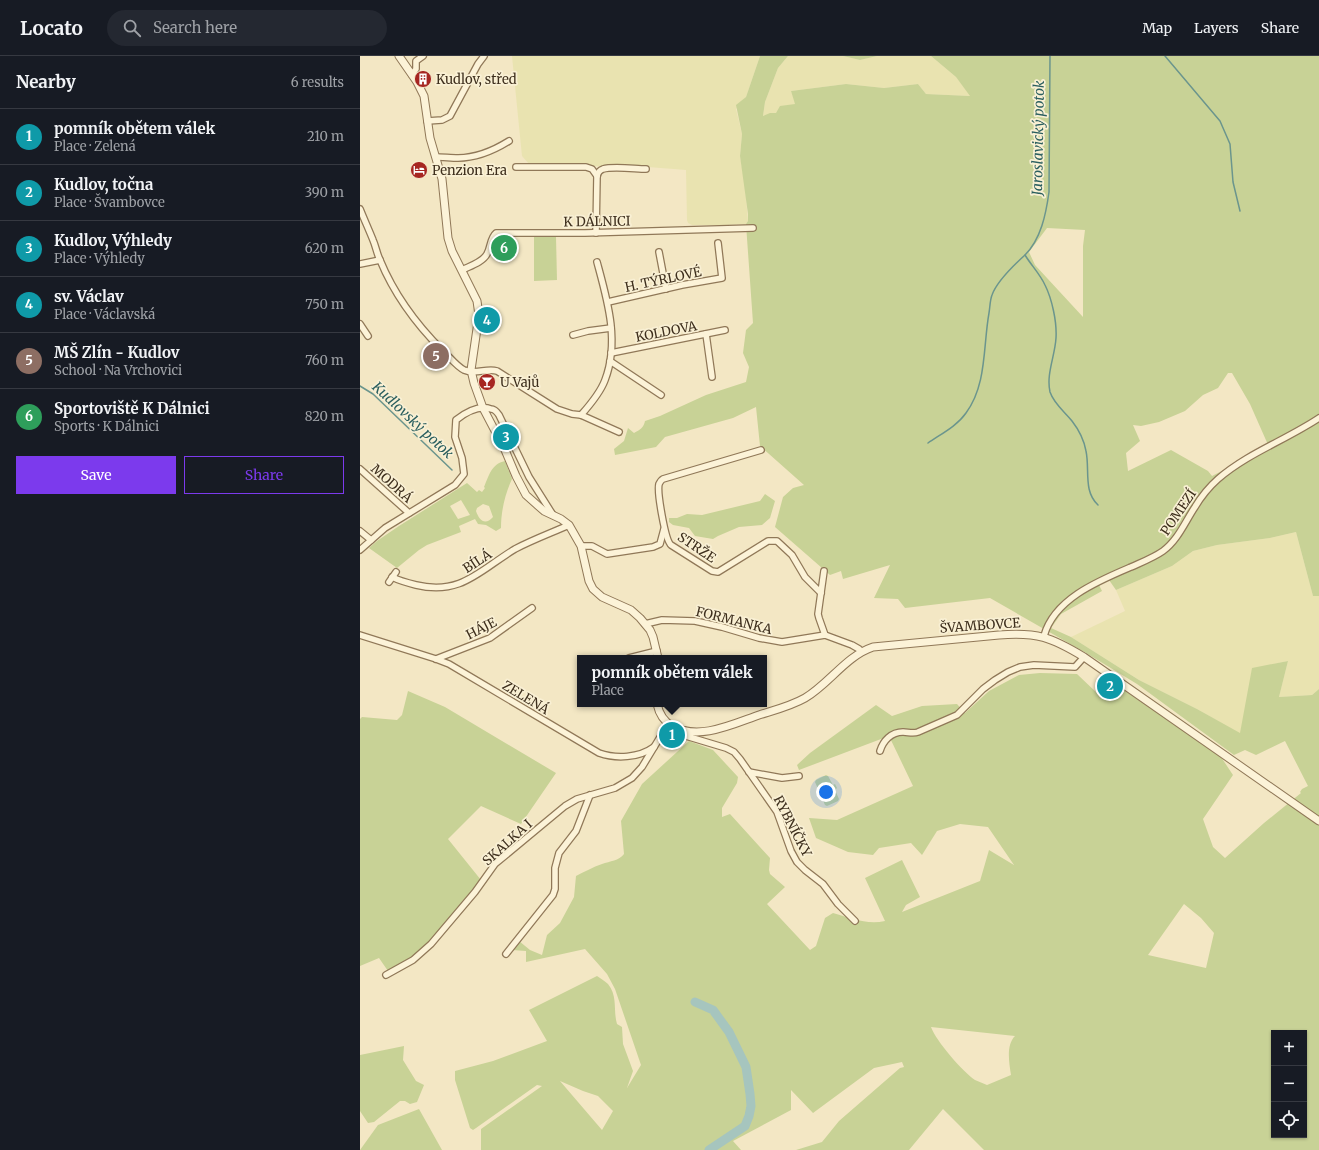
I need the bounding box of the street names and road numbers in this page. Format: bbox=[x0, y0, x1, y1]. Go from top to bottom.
street label: K DÁLNICI bbox=[563, 211, 631, 231]
street label: H. TÝRLOVÉ bbox=[623, 262, 704, 296]
street label: KOLDOVA bbox=[634, 317, 699, 346]
street label: MODRÁ bbox=[367, 460, 417, 507]
street label: POMEZÍ bbox=[1156, 485, 1200, 539]
street label: STRŽE bbox=[674, 528, 720, 567]
street label: BÍLÁ bbox=[459, 545, 496, 577]
street label: FORMANKA bbox=[694, 603, 775, 638]
street label: HÁJE bbox=[463, 612, 500, 643]
street label: ŠVAMBOVCE bbox=[939, 613, 1022, 637]
street label: ZELENÁ bbox=[499, 676, 554, 719]
street label: RYBNÍČKY bbox=[770, 792, 816, 860]
street label: SKALKA I bbox=[479, 815, 536, 869]

